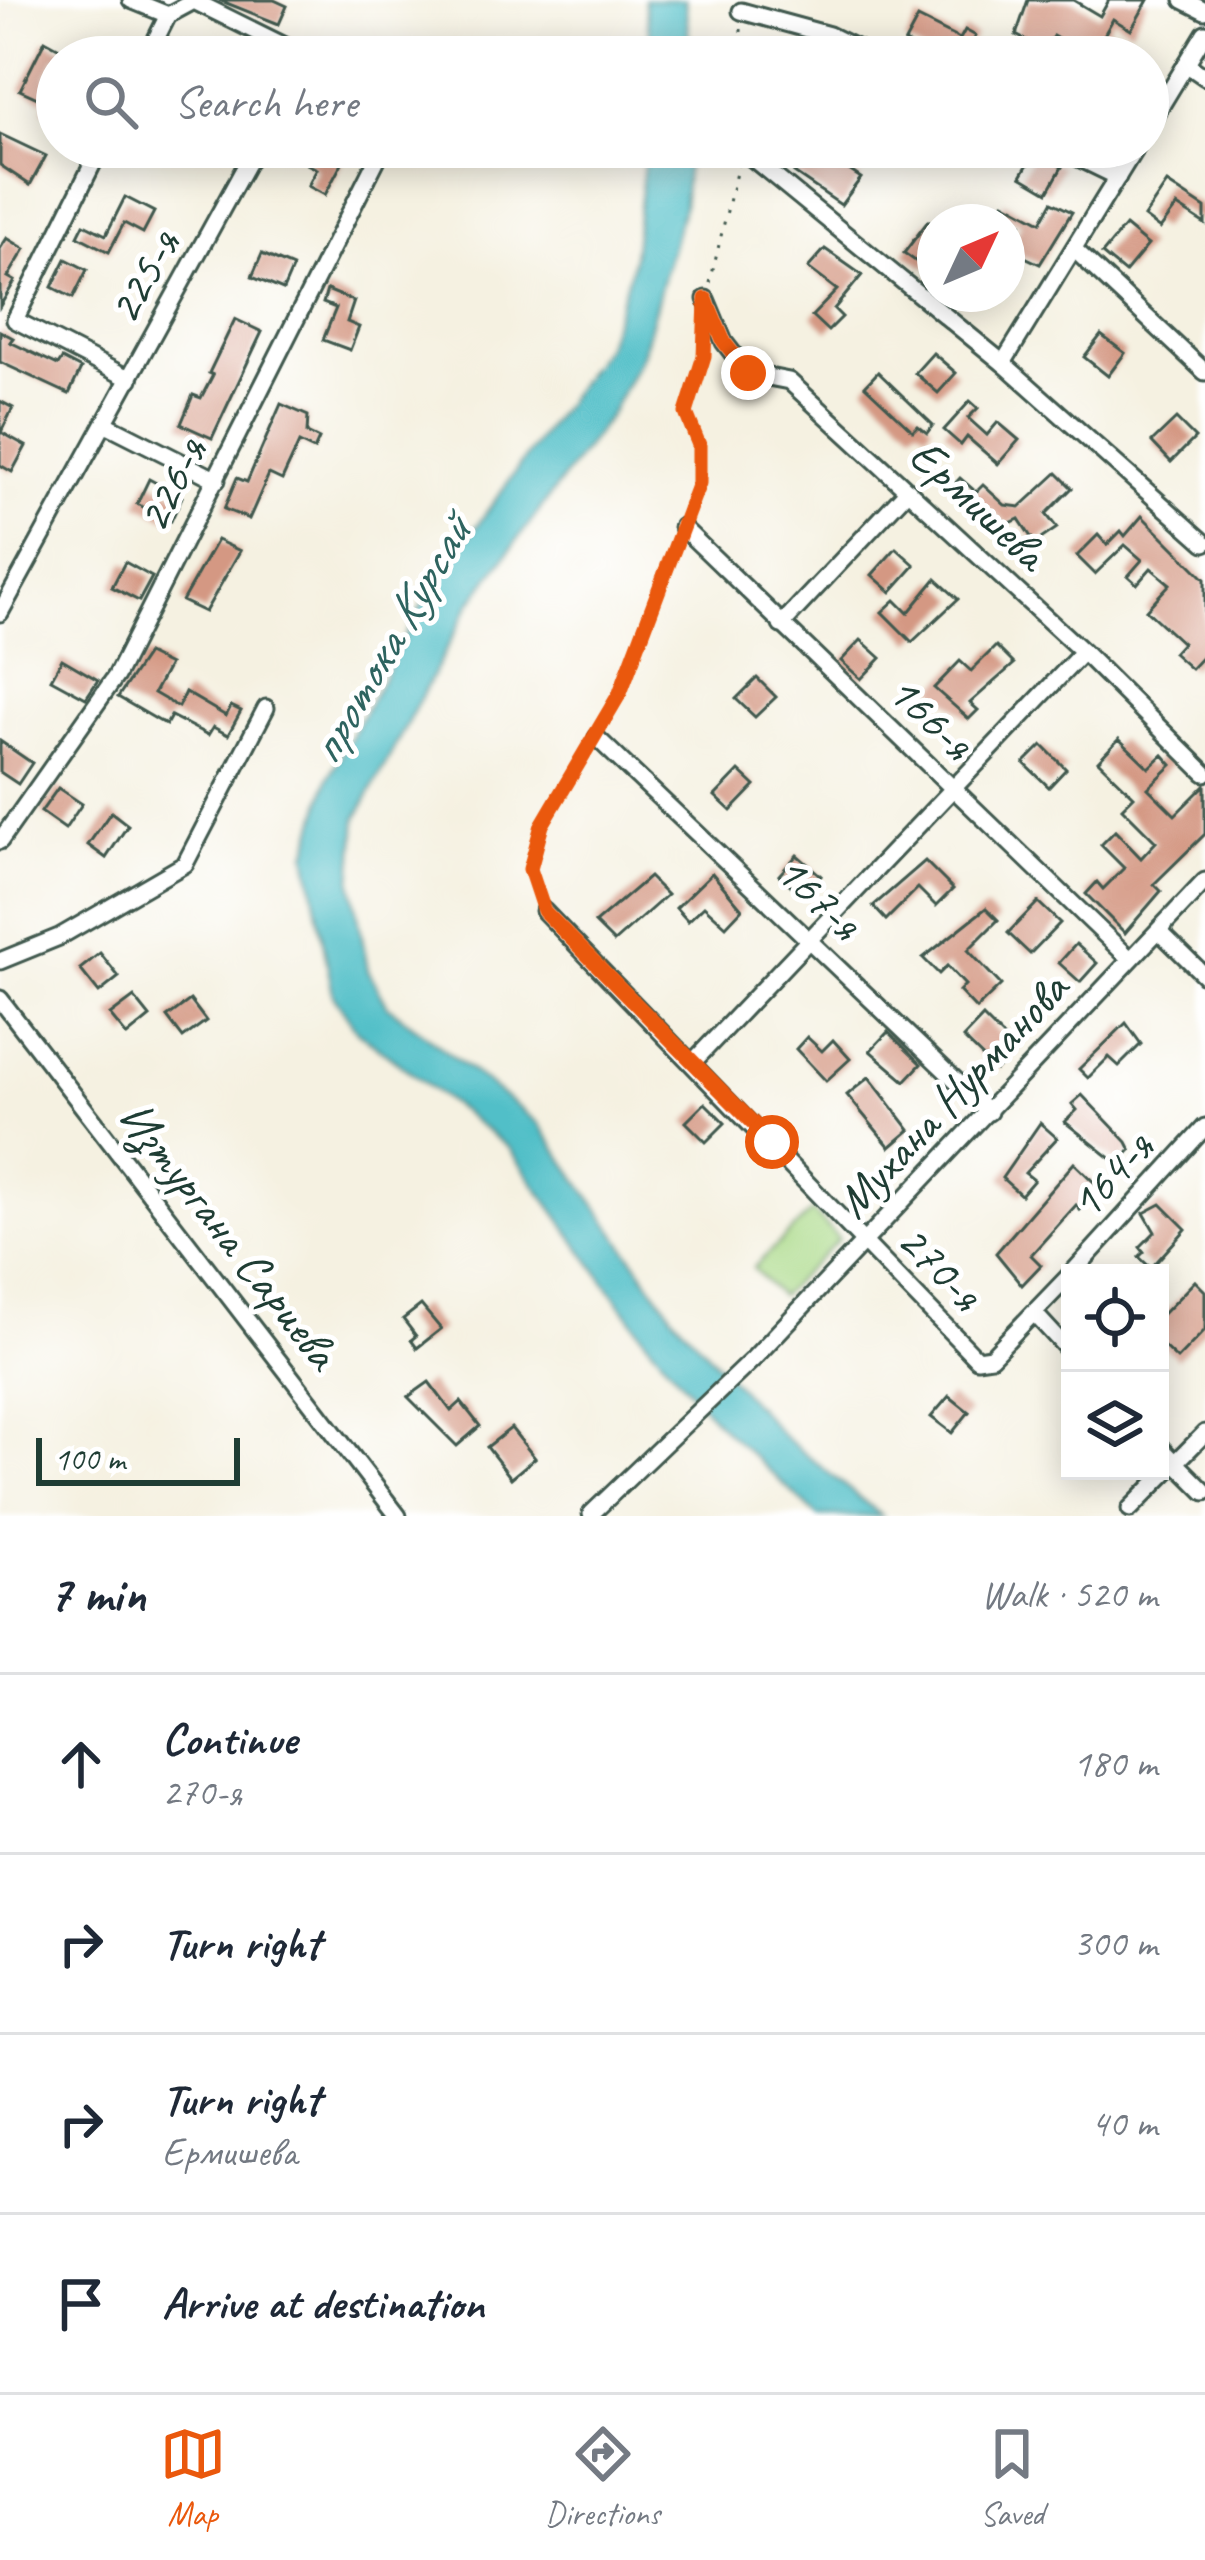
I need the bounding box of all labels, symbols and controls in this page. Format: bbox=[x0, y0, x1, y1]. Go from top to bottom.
search box bbox=[36, 36, 1169, 168]
icon: search bbox=[78, 69, 144, 135]
text: Search here bbox=[174, 74, 357, 131]
north arrow bbox=[917, 204, 1025, 312]
street label: 225-я bbox=[93, 218, 194, 334]
route end bbox=[721, 346, 775, 400]
street label: Ермишева bbox=[897, 425, 1063, 585]
street label: 226-я bbox=[122, 426, 221, 542]
water label: протока Курсай bbox=[292, 497, 490, 776]
street label: 166-я bbox=[875, 661, 988, 773]
street label: 167-я bbox=[763, 841, 876, 953]
street label: Мухана Нурманова bbox=[823, 957, 1083, 1230]
street label: Изтургана Сариева bbox=[106, 1089, 354, 1383]
route start bbox=[745, 1115, 799, 1169]
street label: 164-я bbox=[1056, 1117, 1167, 1231]
street label: 270-я bbox=[885, 1211, 997, 1324]
map controls bbox=[1061, 1264, 1169, 1480]
button: locate bbox=[1061, 1264, 1169, 1372]
button: layers bbox=[1061, 1372, 1169, 1480]
scale bar bbox=[36, 1432, 240, 1485]
text: 100 m bbox=[54, 1438, 125, 1480]
text: 7 min bbox=[48, 1562, 146, 1626]
text: Walk · 520 m bbox=[981, 1570, 1157, 1619]
text: Continue bbox=[162, 1711, 296, 1768]
icon: ahead bbox=[48, 1731, 114, 1797]
text: 180 m bbox=[1073, 1739, 1157, 1788]
text: 270-я bbox=[162, 1768, 242, 1817]
icon: right bbox=[48, 1911, 114, 1977]
text: Turn right bbox=[162, 1915, 320, 1972]
text: 300 m bbox=[1073, 1919, 1157, 1968]
text: Turn right bbox=[162, 2071, 320, 2128]
icon: right bbox=[48, 2091, 114, 2157]
text: 40 m bbox=[1091, 2099, 1157, 2148]
text: Ермишева bbox=[162, 2128, 297, 2177]
icon: arrive bbox=[48, 2271, 114, 2337]
text: Arrive at destination bbox=[162, 2275, 484, 2332]
tab: Map bbox=[160, 2421, 226, 2535]
tab: Directions bbox=[545, 2421, 660, 2535]
tab: Saved bbox=[979, 2421, 1045, 2535]

